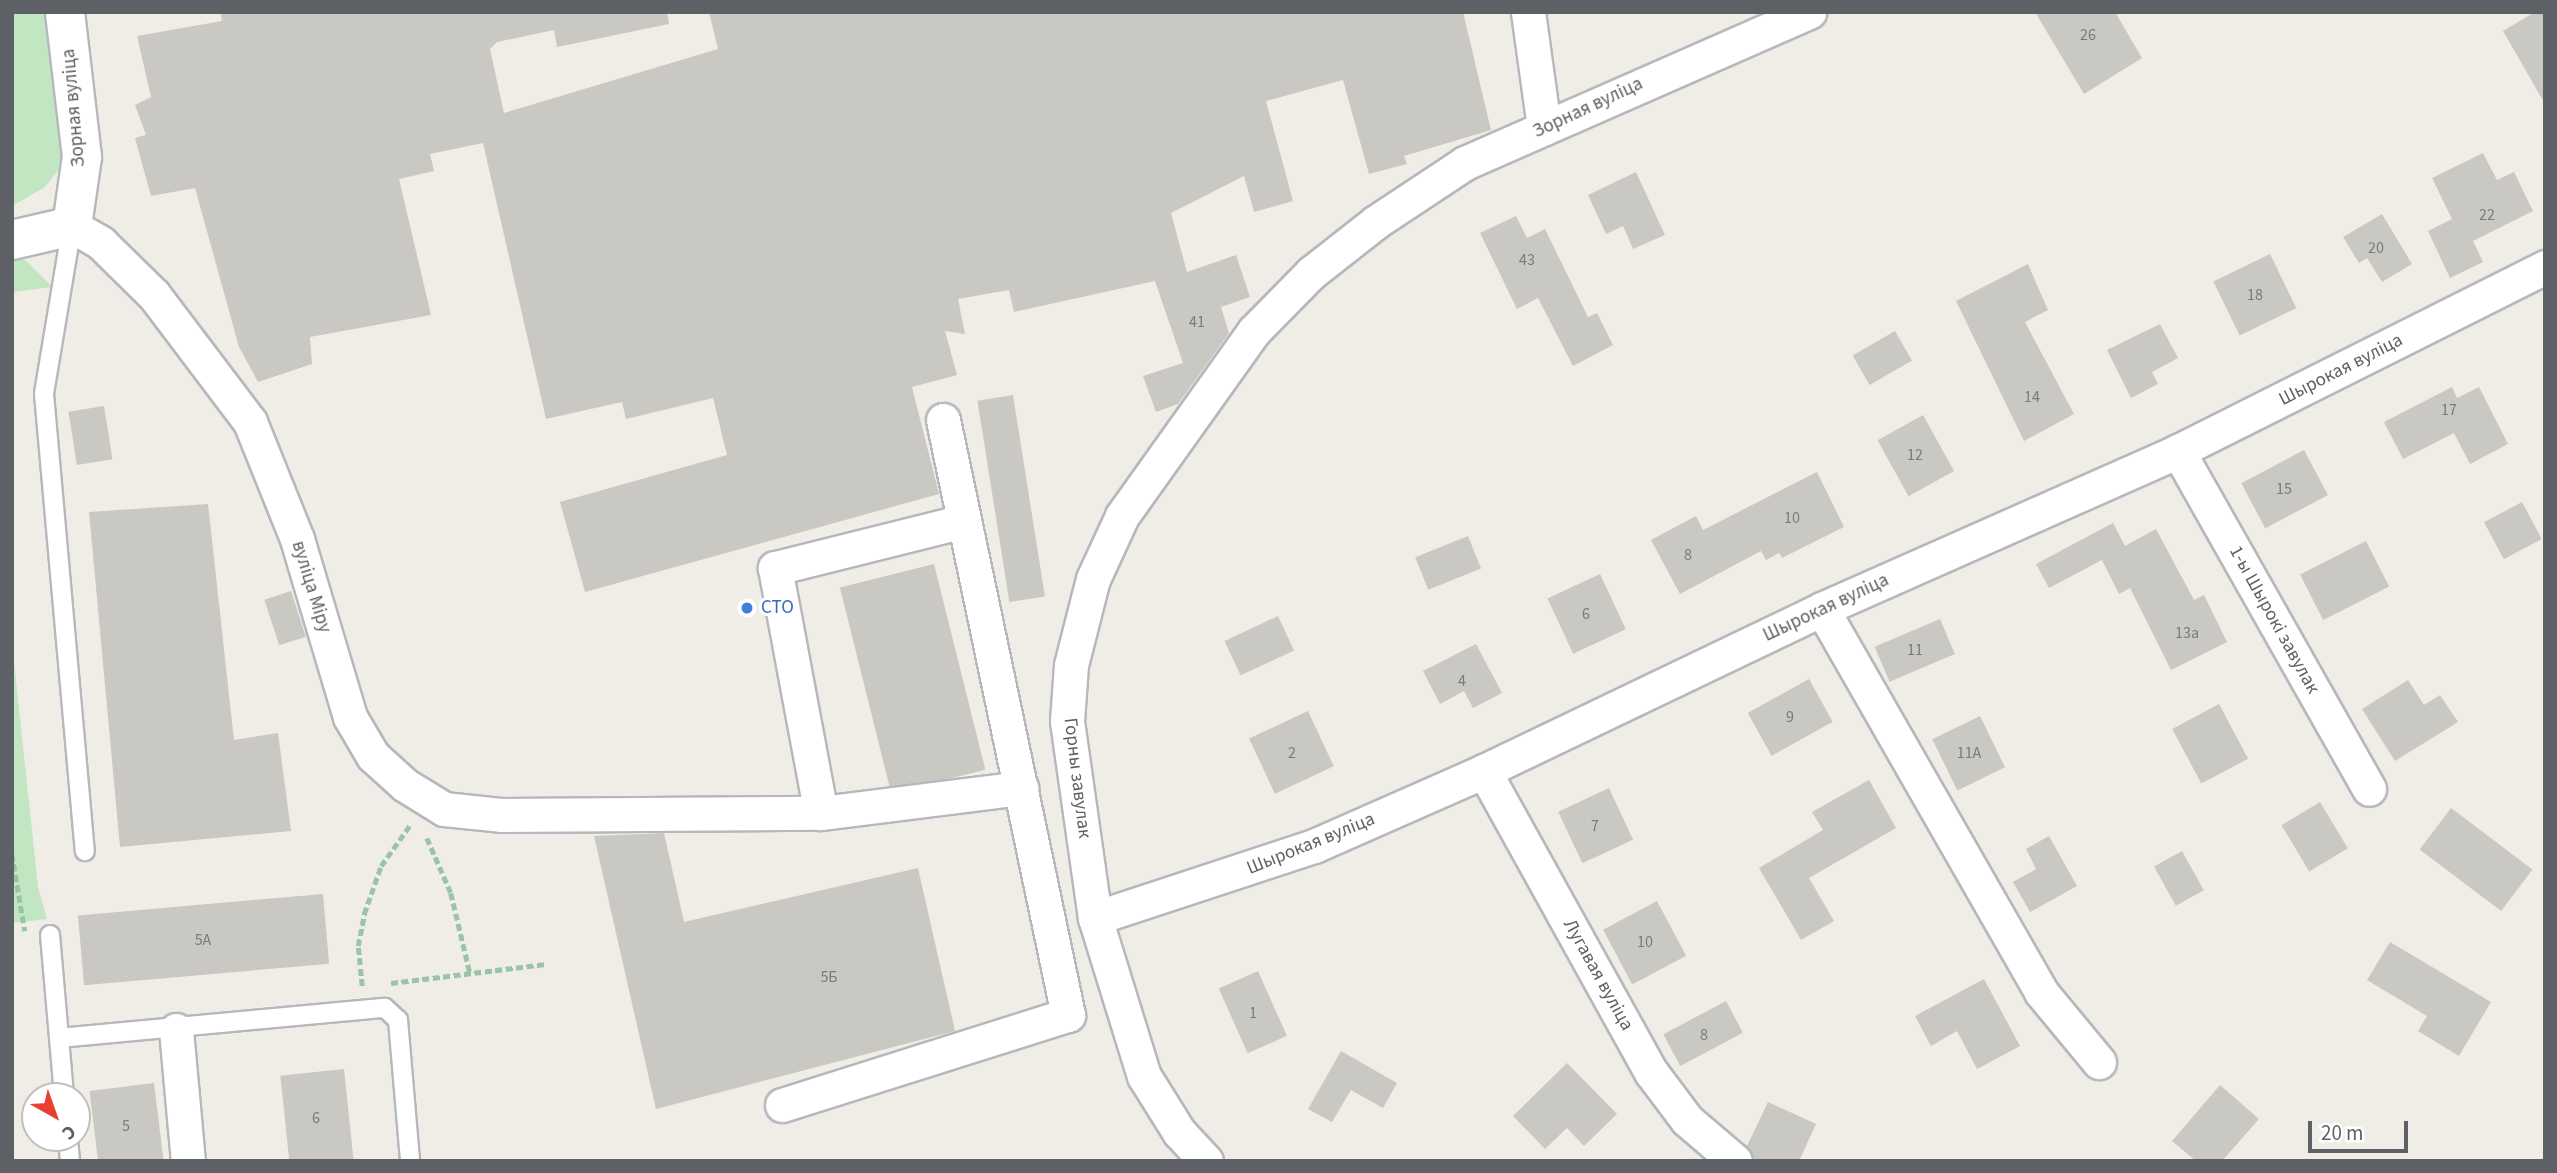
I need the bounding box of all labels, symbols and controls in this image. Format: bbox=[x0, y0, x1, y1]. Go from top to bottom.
house number: 26 bbox=[2080, 25, 2096, 45]
street label: Зорная вуліца bbox=[57, 48, 91, 168]
street label: Зорная вуліца bbox=[1530, 73, 1646, 143]
house number: 22 bbox=[2479, 205, 2495, 225]
house number: 20 bbox=[2368, 238, 2384, 258]
house number: 43 bbox=[1519, 250, 1535, 270]
house number: 18 bbox=[2247, 285, 2263, 305]
house number: 41 bbox=[1189, 312, 1205, 332]
street label: Шырокая вуліца bbox=[2275, 329, 2407, 411]
house number: 14 bbox=[2024, 387, 2040, 407]
house number: 17 bbox=[2441, 400, 2457, 420]
house number: 12 bbox=[1907, 445, 1923, 465]
house number: 15 bbox=[2276, 479, 2292, 499]
house number: 10 bbox=[1784, 508, 1800, 528]
street label: вуліца Міру bbox=[286, 538, 336, 636]
street label: 1-ы Шырокі завулак bbox=[2224, 542, 2324, 698]
house number: 8 bbox=[1684, 545, 1692, 565]
street label: Шырокая вуліца bbox=[1760, 569, 1892, 647]
place label: СТО bbox=[761, 597, 794, 619]
marker: СТО bbox=[739, 600, 755, 616]
house number: 6 bbox=[1582, 604, 1590, 624]
house number: 13а bbox=[2175, 623, 2199, 643]
house number: 11 bbox=[1907, 640, 1923, 660]
house number: 4 bbox=[1458, 671, 1466, 691]
house number: 9 bbox=[1786, 707, 1794, 727]
street label: Горны завулак bbox=[1058, 716, 1096, 840]
house number: 2 bbox=[1288, 743, 1296, 763]
house number: 11А bbox=[1957, 743, 1981, 763]
street label: Шырокая вуліца bbox=[1244, 808, 1378, 880]
house number: 7 bbox=[1591, 816, 1599, 836]
street label: Лугавая вуліца bbox=[1558, 915, 1638, 1035]
house number: 5А bbox=[195, 930, 211, 950]
house number: 10 bbox=[1637, 932, 1653, 952]
house number: 5Б bbox=[820, 967, 838, 987]
house number: 1 bbox=[1249, 1003, 1257, 1023]
house number: 8 bbox=[1700, 1025, 1708, 1045]
north arrow bbox=[21, 1082, 91, 1152]
scale bar bbox=[2312, 1106, 2412, 1150]
house number: 6 bbox=[312, 1108, 320, 1128]
house number: 5 bbox=[122, 1116, 130, 1136]
text: С bbox=[56, 1118, 81, 1146]
text: 20 m bbox=[2321, 1118, 2363, 1148]

